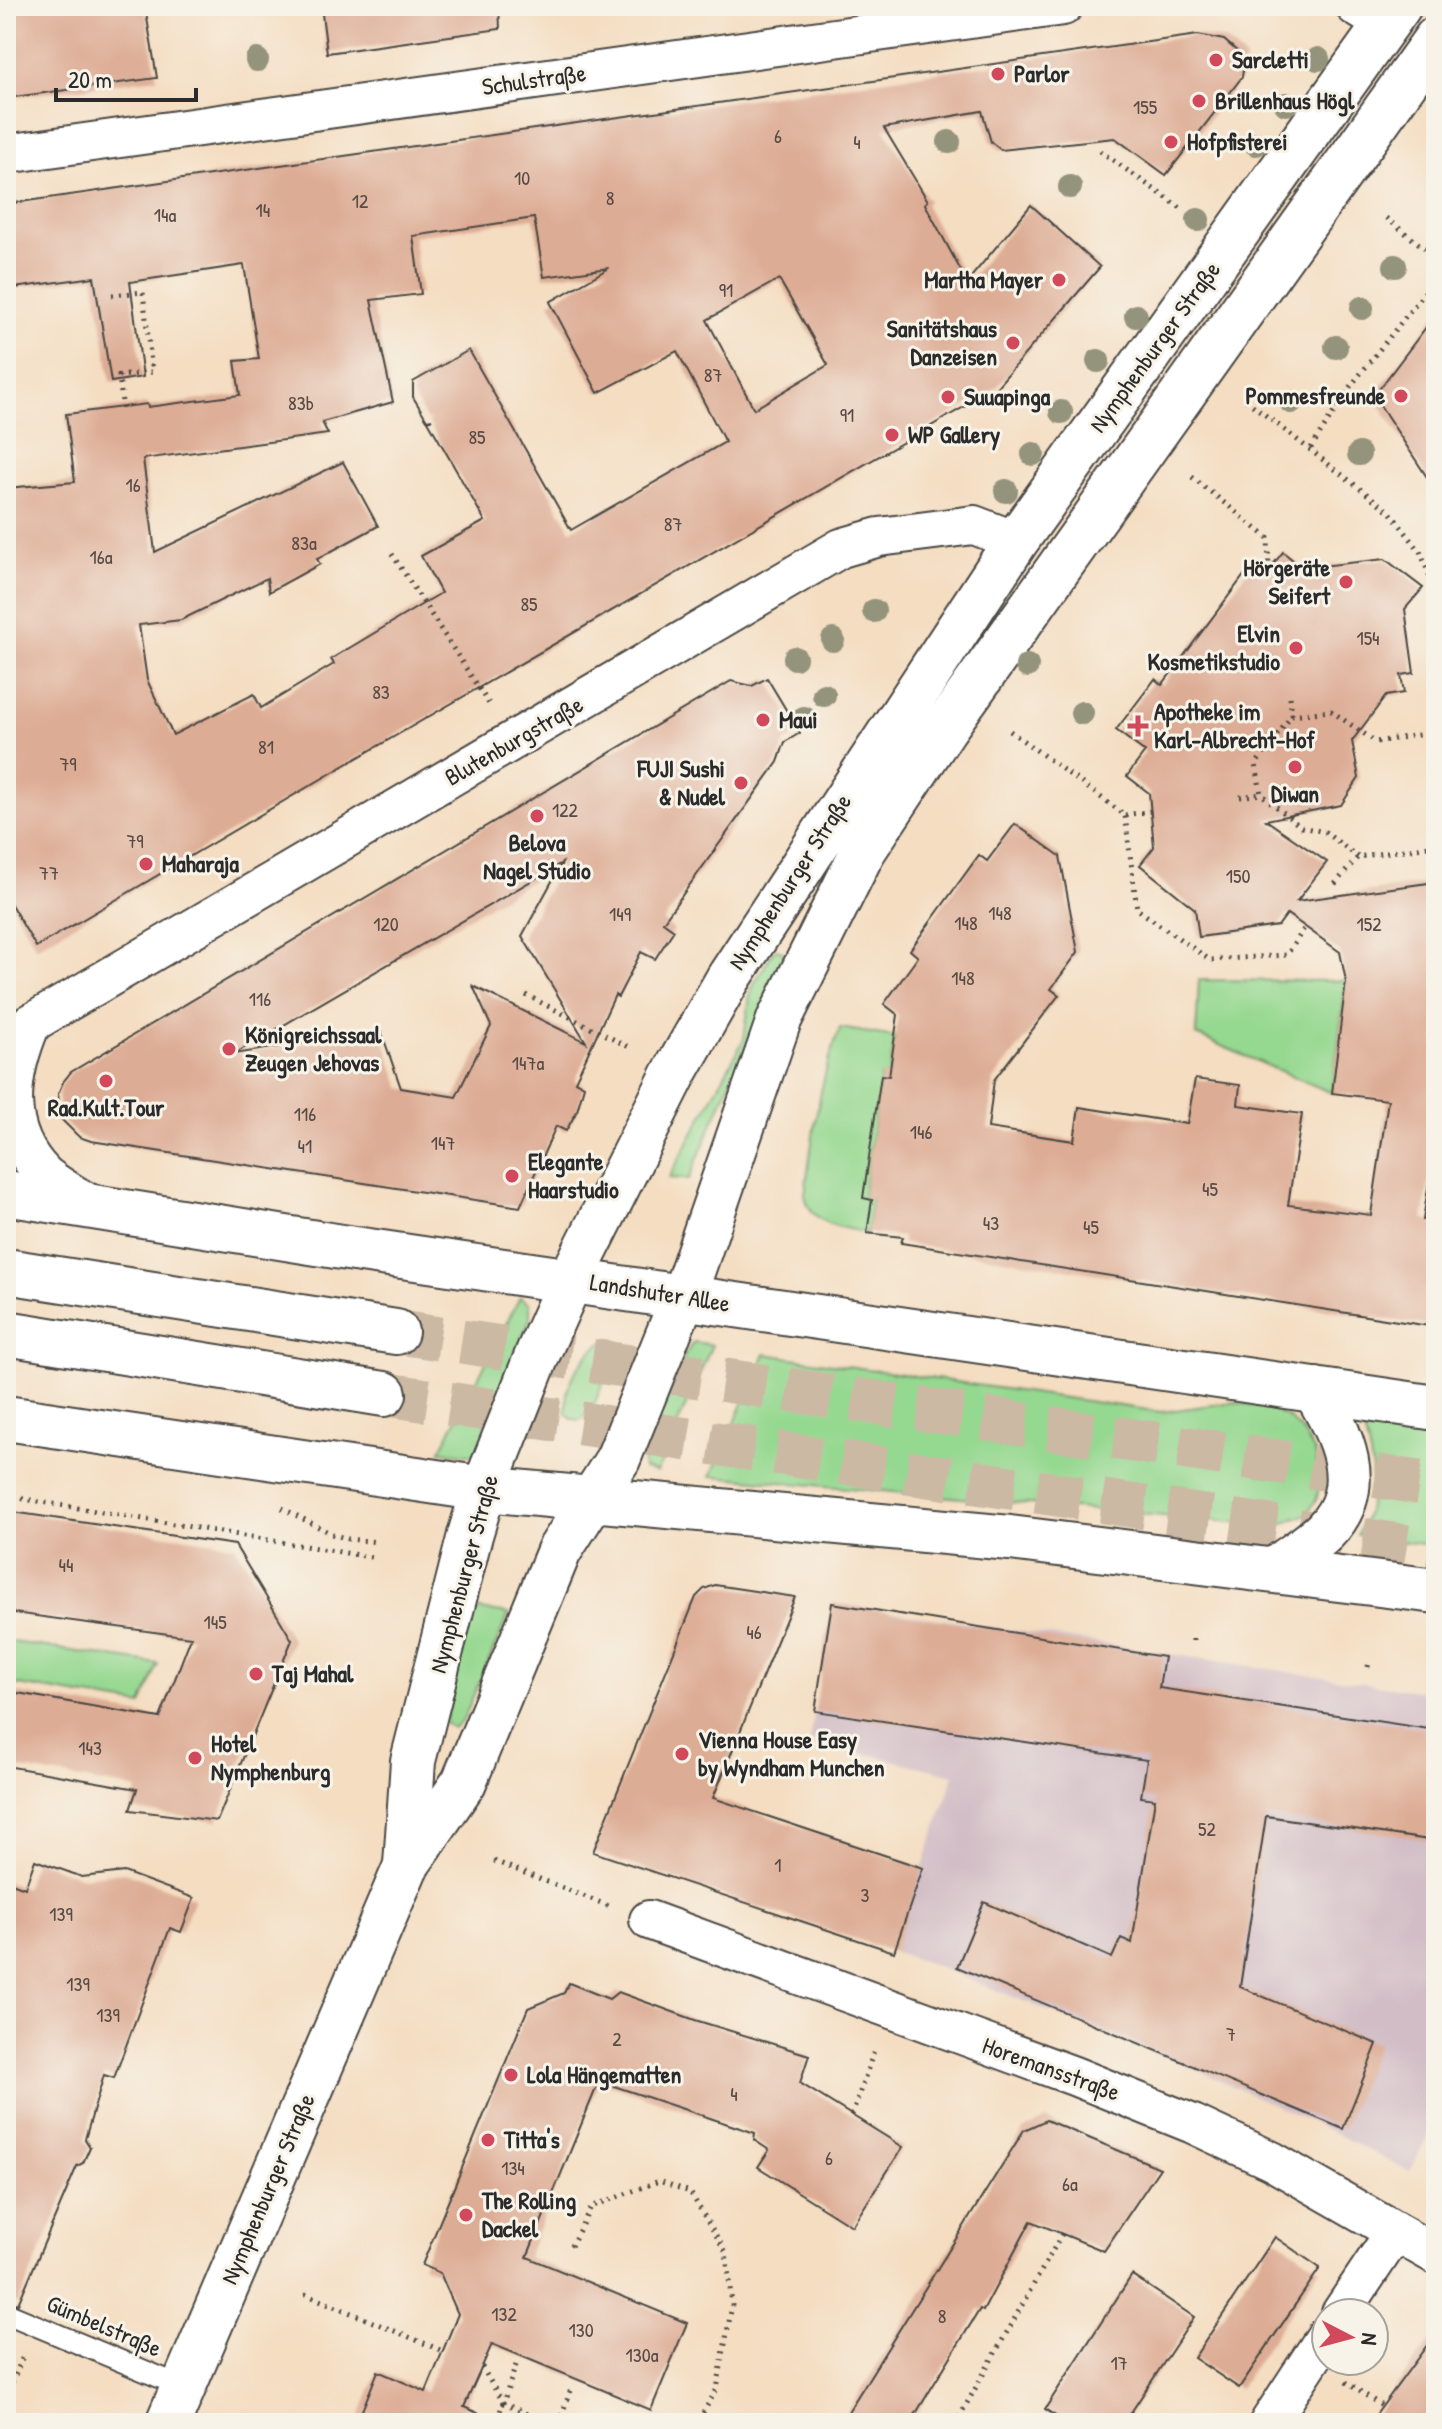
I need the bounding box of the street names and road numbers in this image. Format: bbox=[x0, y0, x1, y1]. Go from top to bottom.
street label: Schulstraße bbox=[480, 56, 588, 102]
street label: Nymphenburger Straße bbox=[1081, 254, 1227, 438]
street label: Blutenburgstraße bbox=[439, 687, 589, 793]
street label: Nymphenburger Straße bbox=[720, 787, 858, 976]
street label: Landshuter Allee bbox=[588, 1265, 733, 1319]
street label: Nymphenburger Straße bbox=[421, 1471, 505, 1676]
street label: Horemansstraße bbox=[978, 2028, 1125, 2108]
street label: Nymphenburger Straße bbox=[213, 2088, 322, 2289]
street label: Gümbelstraße bbox=[42, 2287, 167, 2364]

